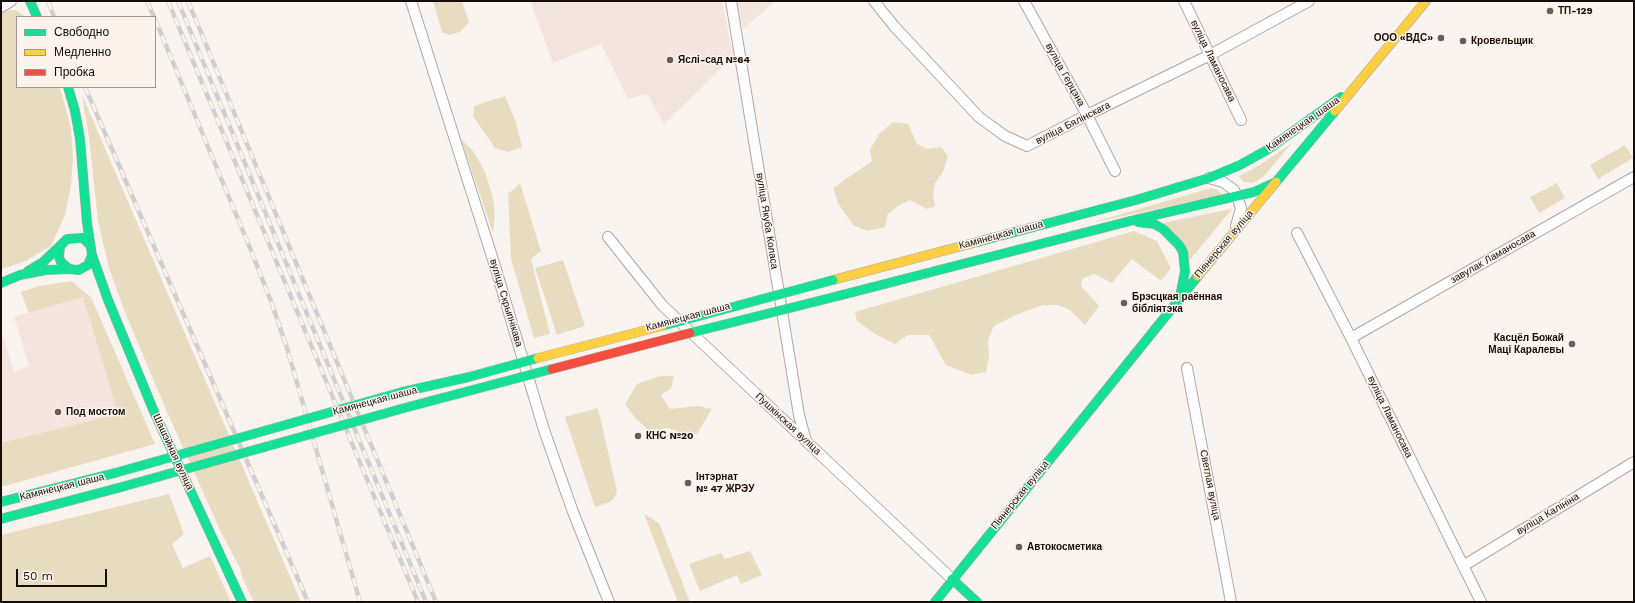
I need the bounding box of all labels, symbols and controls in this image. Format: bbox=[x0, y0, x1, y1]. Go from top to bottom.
place label: ТП-129 bbox=[1558, 5, 1593, 17]
marker: ТП-129 bbox=[1545, 6, 1555, 16]
legend bbox=[16, 16, 156, 88]
street label: вуліца Ламаносава bbox=[1188, 18, 1238, 104]
text: Свободно bbox=[54, 25, 109, 39]
place label: ООО «ВДС» bbox=[1374, 32, 1433, 44]
marker: ООО «ВДС» bbox=[1436, 33, 1446, 43]
place label: Кровельщик bbox=[1471, 35, 1533, 47]
marker: Кровельщик bbox=[1458, 36, 1468, 46]
street label: вуліца Герцэна bbox=[1043, 41, 1087, 109]
text: Медленно bbox=[54, 45, 111, 59]
place label: Яслі-сад №64 bbox=[678, 54, 750, 66]
marker: Яслі-сад №64 bbox=[665, 55, 675, 65]
text: Пробка bbox=[54, 65, 95, 79]
street label: Камянецкая шаша bbox=[1264, 94, 1342, 154]
street label: вуліца Бялінскага bbox=[1034, 99, 1112, 147]
street label: вуліца Якуба Коласа bbox=[753, 172, 781, 270]
street label: Піянерская вуліца bbox=[1192, 208, 1256, 280]
street label: Камянецкая шаша bbox=[958, 218, 1044, 252]
street label: завулак Ламаносава bbox=[1448, 228, 1538, 286]
street label: вуліца Скрыпнікава bbox=[487, 258, 525, 348]
place label: Брэсцкая раённая бібліятэка bbox=[1132, 291, 1222, 314]
marker: Брэсцкая раённая бібліятэка bbox=[1119, 298, 1129, 308]
street label: Камянецкая шаша bbox=[645, 300, 731, 334]
place label: Касцёл Божай Маці Каралевы bbox=[1488, 332, 1564, 356]
marker: Касцёл Божай Маці Каралевы bbox=[1567, 339, 1577, 349]
street label: вуліца Ламаносава bbox=[1365, 374, 1415, 460]
street label: Камянецкая шаша bbox=[332, 384, 418, 418]
street label: Пушкінская вуліца bbox=[753, 390, 823, 458]
place label: Под мостом bbox=[66, 406, 125, 418]
marker: Под мостом bbox=[53, 407, 63, 417]
street label: Шашэйная вуліца bbox=[150, 412, 196, 492]
place label: КНС №20 bbox=[646, 430, 693, 442]
marker: КНС №20 bbox=[633, 431, 643, 441]
street label: Светлая вуліца bbox=[1197, 449, 1223, 521]
street label: Піянерская вуліца bbox=[989, 458, 1051, 532]
street label: Камянецкая шаша bbox=[19, 471, 105, 503]
place label: Інтэрнат № 47 ЖРЭУ bbox=[696, 471, 754, 494]
marker: Інтэрнат № 47 ЖРЭУ bbox=[683, 478, 693, 488]
street label: вуліца Калініна bbox=[1515, 491, 1581, 537]
place label: Автокосметика bbox=[1027, 541, 1102, 553]
marker: Автокосметика bbox=[1014, 542, 1024, 552]
scale bar bbox=[18, 561, 109, 587]
text: 50 m bbox=[23, 569, 53, 583]

